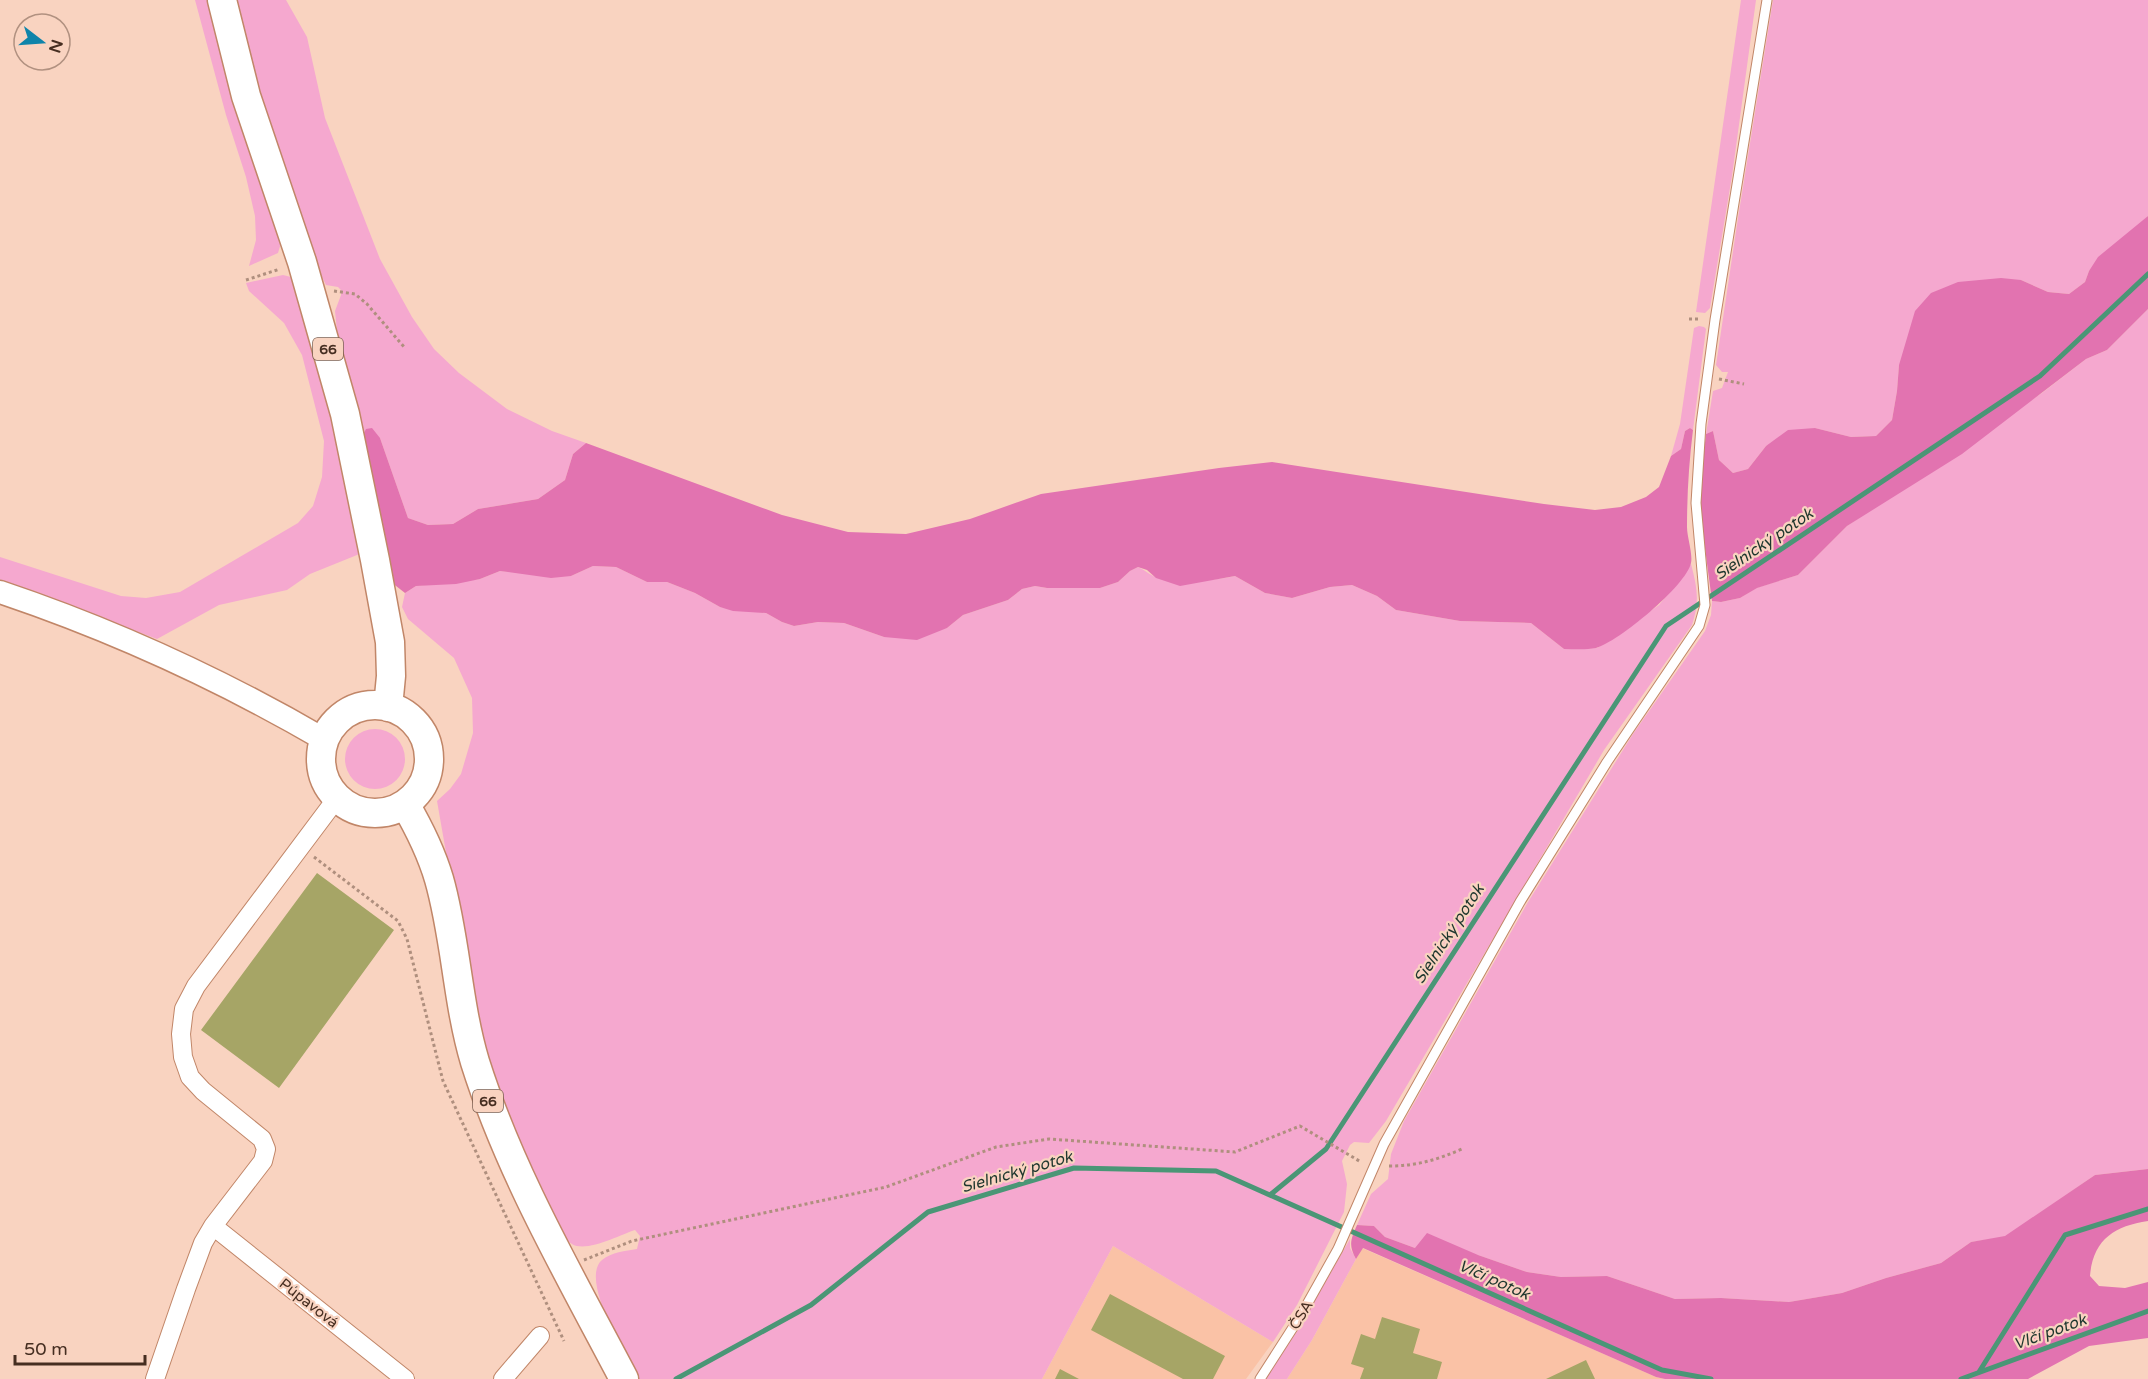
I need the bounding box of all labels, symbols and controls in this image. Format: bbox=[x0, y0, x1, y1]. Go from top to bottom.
north arrow bbox=[12, 12, 72, 72]
text: N bbox=[44, 37, 67, 55]
road number: 66 bbox=[313, 338, 343, 360]
water label: Sielnický potok bbox=[1711, 503, 1818, 584]
water label: Sielnický potok bbox=[1409, 879, 1489, 988]
road number: 66 bbox=[473, 1090, 503, 1112]
water label: Sielnický potok bbox=[959, 1146, 1076, 1197]
water label: Vlčí potok bbox=[1455, 1255, 1534, 1305]
street label: Púpavová bbox=[276, 1274, 342, 1332]
street label: ČSA bbox=[1285, 1297, 1317, 1333]
water label: Vlčí potok bbox=[2011, 1309, 2090, 1354]
scale bar bbox=[15, 1328, 146, 1366]
text: 50 m bbox=[24, 1338, 68, 1360]

